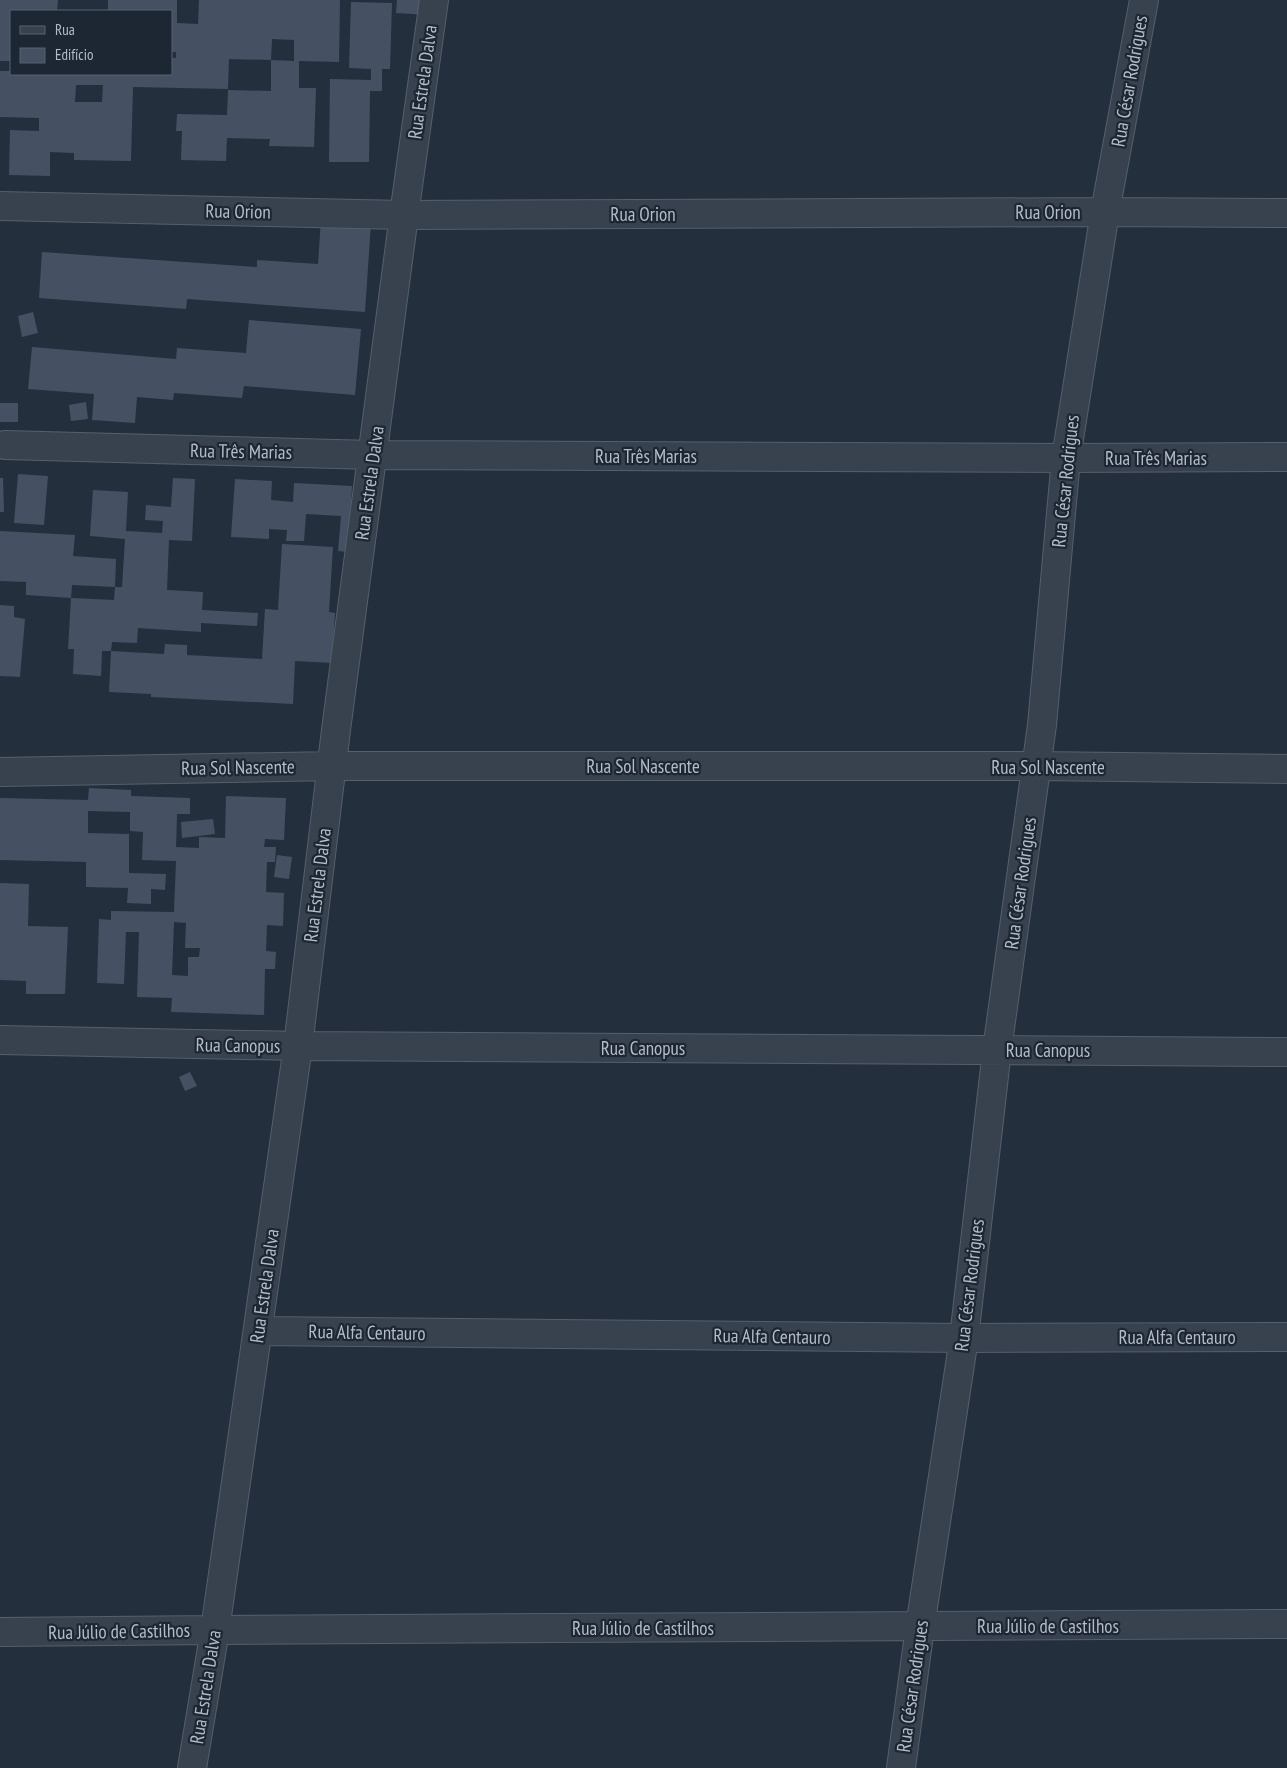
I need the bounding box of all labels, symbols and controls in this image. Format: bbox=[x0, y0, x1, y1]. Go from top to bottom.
legend bbox=[10, 10, 172, 75]
street label: Rua César Rodrigues bbox=[1106, 13, 1152, 149]
text: Rua bbox=[55, 20, 75, 39]
street label: Rua Estrela Dalva bbox=[402, 23, 442, 141]
text: Edifício bbox=[55, 45, 93, 64]
street label: Rua Orion bbox=[205, 198, 271, 224]
street label: Rua Orion bbox=[1015, 200, 1081, 224]
street label: Rua Orion bbox=[610, 202, 676, 226]
street label: Rua César Rodrigues bbox=[1046, 414, 1084, 548]
street label: Rua Estrela Dalva bbox=[349, 424, 389, 542]
street label: Rua Três Marias bbox=[190, 438, 292, 464]
street label: Rua Três Marias bbox=[595, 444, 697, 468]
street label: Rua Três Marias bbox=[1105, 446, 1207, 470]
street label: Rua Sol Nascente bbox=[181, 754, 295, 780]
street label: Rua Sol Nascente bbox=[586, 754, 700, 778]
street label: Rua Sol Nascente bbox=[991, 755, 1105, 779]
street label: Rua César Rodrigues bbox=[999, 815, 1041, 951]
street label: Rua Estrela Dalva bbox=[298, 827, 336, 943]
street label: Rua Canopus bbox=[196, 1032, 280, 1058]
street label: Rua Canopus bbox=[601, 1036, 685, 1060]
street label: Rua Canopus bbox=[1006, 1038, 1090, 1062]
street label: Rua César Rodrigues bbox=[949, 1217, 989, 1353]
street label: Rua Estrela Dalva bbox=[244, 1227, 284, 1345]
street label: Rua Alfa Centauro bbox=[308, 1319, 426, 1345]
street label: Rua Alfa Centauro bbox=[713, 1323, 831, 1349]
street label: Rua Alfa Centauro bbox=[1118, 1325, 1236, 1349]
street label: Rua Júlio de Castilhos bbox=[977, 1614, 1119, 1638]
street label: Rua Júlio de Castilhos bbox=[572, 1616, 714, 1640]
street label: Rua Júlio de Castilhos bbox=[48, 1618, 190, 1644]
street label: Rua César Rodrigues bbox=[891, 1618, 933, 1754]
street label: Rua Estrela Dalva bbox=[184, 1628, 226, 1746]

